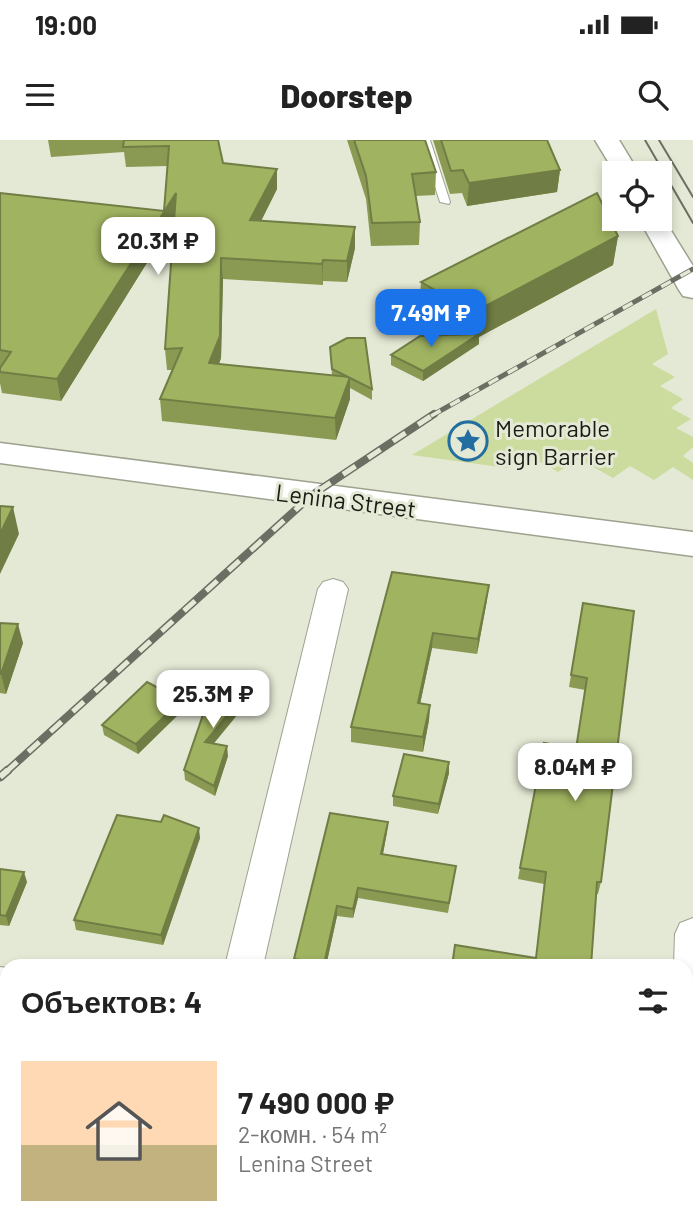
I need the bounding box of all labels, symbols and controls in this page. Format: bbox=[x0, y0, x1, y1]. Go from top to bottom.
text: 19:00 bbox=[35, 9, 97, 40]
icon: menu bbox=[21, 76, 59, 114]
text: Doorstep bbox=[280, 76, 413, 114]
icon: search bbox=[634, 76, 672, 114]
map controls bbox=[602, 161, 672, 231]
button: locate bbox=[602, 161, 672, 231]
pin: 20.3M ₽ bbox=[93, 218, 223, 277]
text: 20.3M ₽ bbox=[117, 226, 199, 254]
pin: 7.49M ₽ bbox=[366, 290, 496, 349]
text: 7.49M ₽ bbox=[391, 298, 471, 326]
place label: Memorable sign Barrier bbox=[495, 413, 616, 470]
place icon: Memorable sign Barrier bbox=[447, 420, 489, 462]
street label: Lenina Street bbox=[274, 477, 418, 523]
pin: 25.3M ₽ bbox=[148, 670, 278, 730]
text: 25.3M ₽ bbox=[172, 679, 254, 707]
pin: 8.04M ₽ bbox=[510, 744, 640, 803]
text: 8.04M ₽ bbox=[534, 752, 616, 780]
icon: filters bbox=[634, 982, 672, 1020]
text: Объектов: 4 bbox=[21, 983, 202, 1019]
text: 7 490 000 ₽ bbox=[238, 1084, 394, 1120]
icon: home bbox=[77, 1089, 161, 1173]
text: 2-комн. · 54 m² bbox=[238, 1120, 387, 1148]
text: Lenina Street bbox=[238, 1149, 373, 1177]

